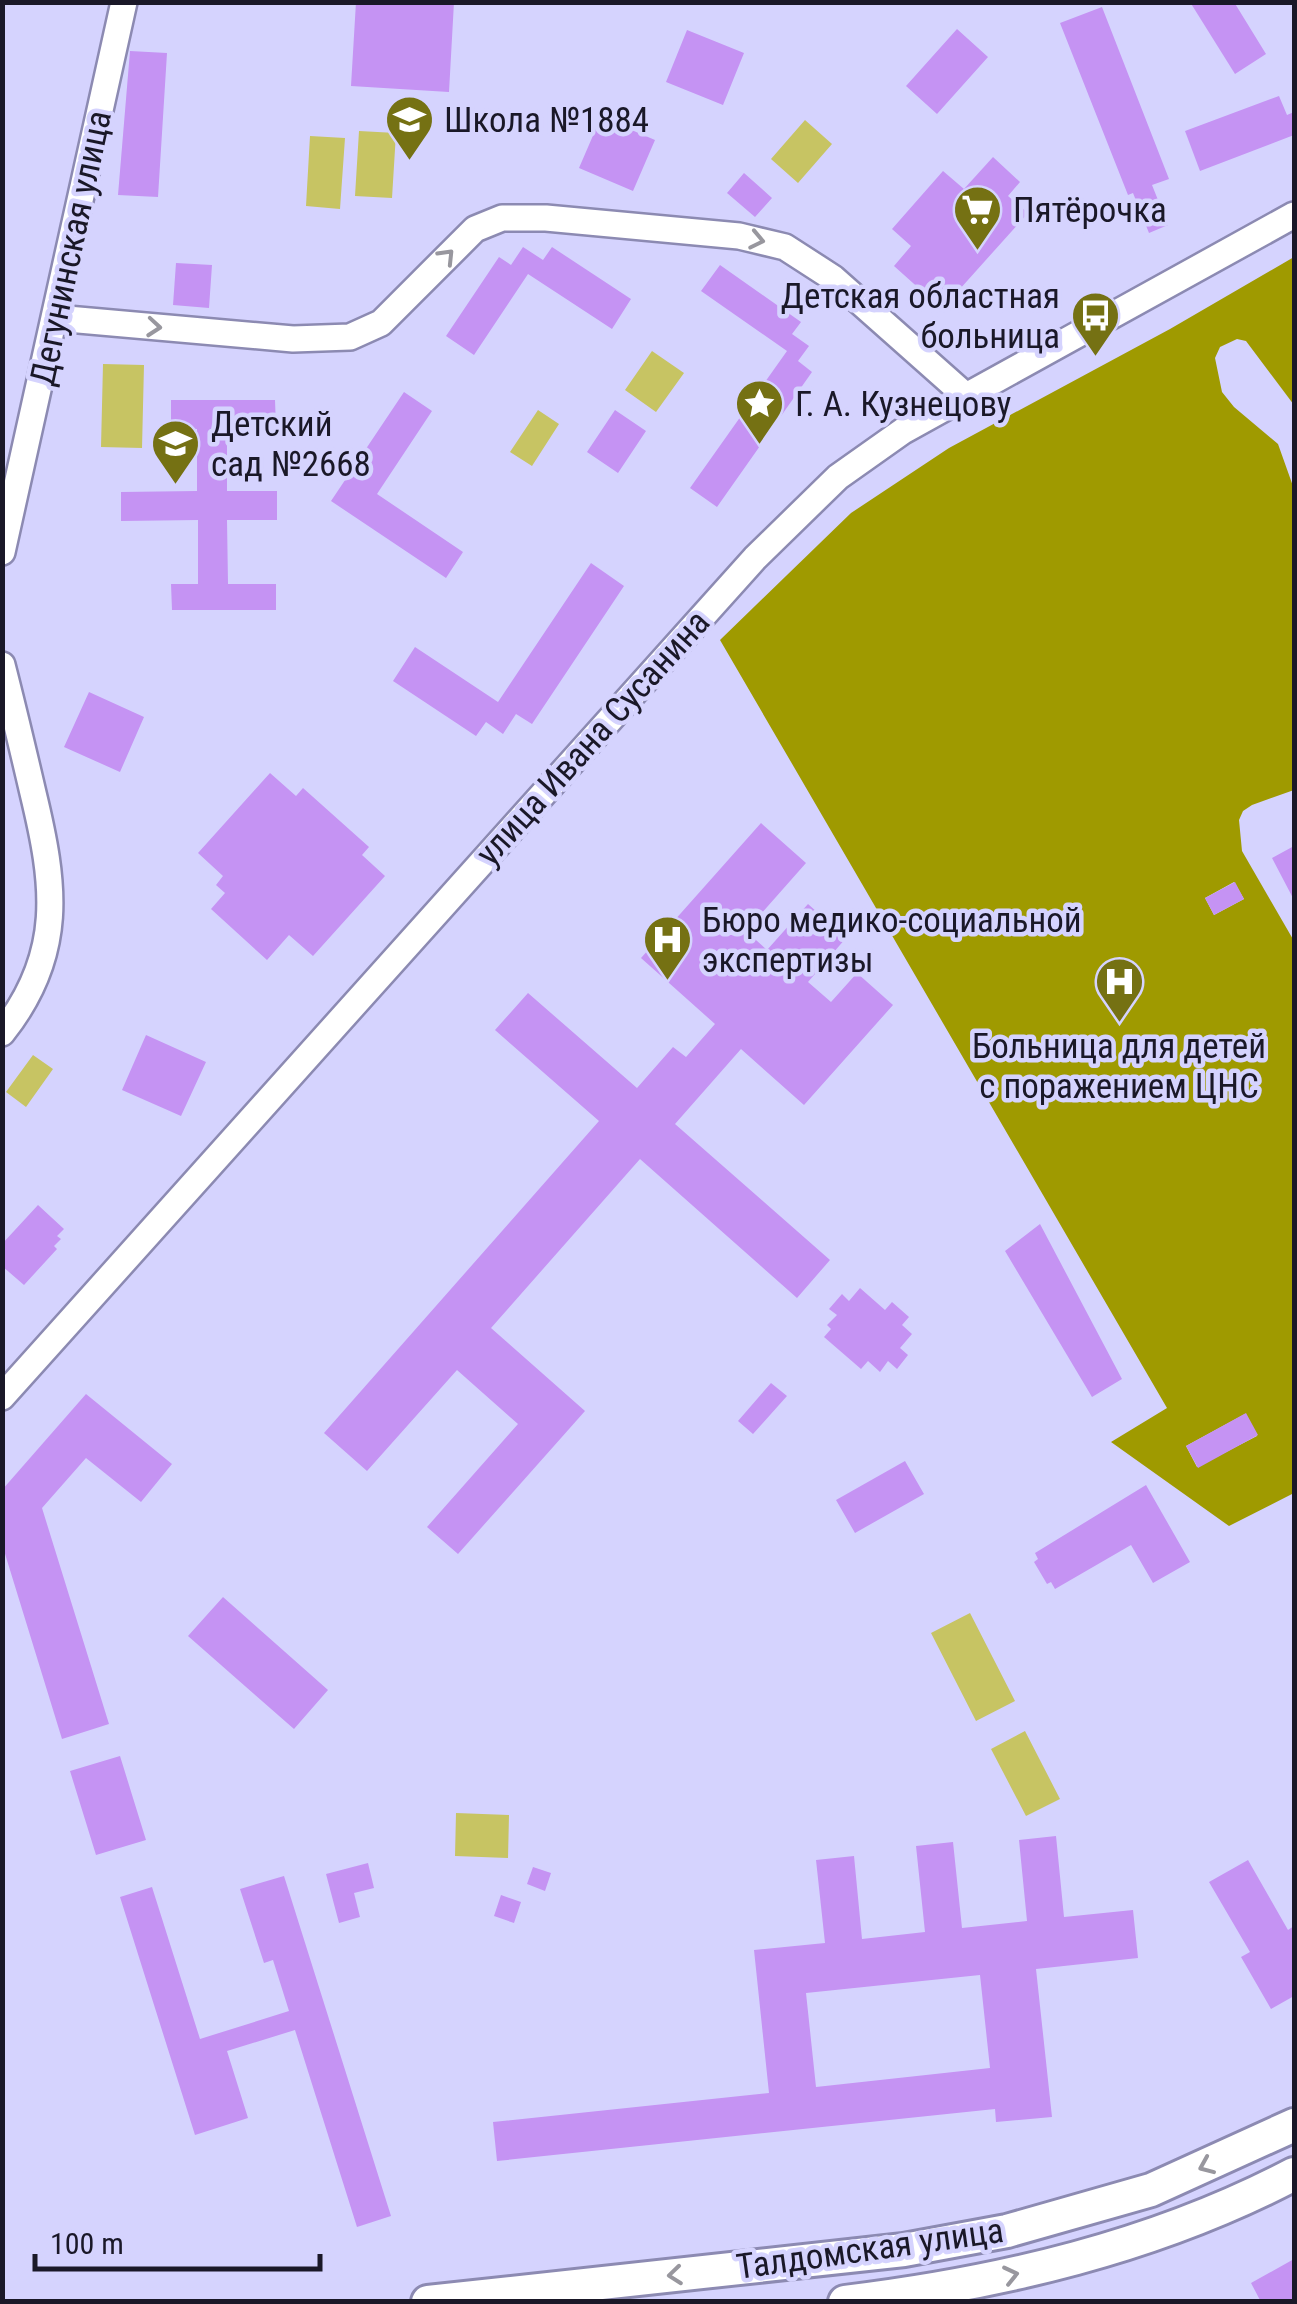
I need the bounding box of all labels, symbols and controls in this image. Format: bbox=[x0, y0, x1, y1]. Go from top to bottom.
school or university icon: Школа №1884 bbox=[383, 94, 435, 162]
place label: Школа №1884 bbox=[444, 100, 649, 141]
street label: Дегунинская улица bbox=[22, 107, 120, 389]
supermarket icon: Пятёрочка bbox=[952, 184, 1004, 252]
place label: Пятёрочка bbox=[1013, 190, 1167, 231]
one-way arrow bbox=[748, 229, 765, 250]
one-way arrow bbox=[435, 249, 453, 268]
place label: Детская областная больница bbox=[781, 276, 1060, 357]
bus stop icon: Детская областная больница bbox=[1069, 290, 1121, 358]
one-way arrow bbox=[146, 316, 162, 338]
place icon: Г. А. Кузнецову bbox=[734, 378, 786, 446]
place label: Г. А. Кузнецову bbox=[795, 384, 1011, 425]
place label: Детский сад №2668 bbox=[211, 404, 371, 485]
school or university icon: Детский сад №2668 bbox=[150, 418, 202, 486]
street label: улица Ивана Сусанина bbox=[468, 602, 718, 874]
place label: Бюро медико-социальной экспертизы bbox=[702, 900, 1082, 981]
hospital icon: Бюро медико-социальной экспертизы bbox=[641, 914, 693, 982]
hospital icon: Больница для детей с поражением ЦНС bbox=[1093, 956, 1145, 1024]
place label: Больница для детей с поражением ЦНС bbox=[972, 1026, 1266, 1107]
one-way arrow bbox=[1198, 2155, 1216, 2175]
scale bar bbox=[35, 2209, 320, 2271]
street label: Талдомская улица bbox=[734, 2210, 1006, 2288]
text: 100 m bbox=[50, 2226, 124, 2261]
one-way arrow bbox=[667, 2264, 683, 2285]
one-way arrow bbox=[1002, 2266, 1019, 2287]

